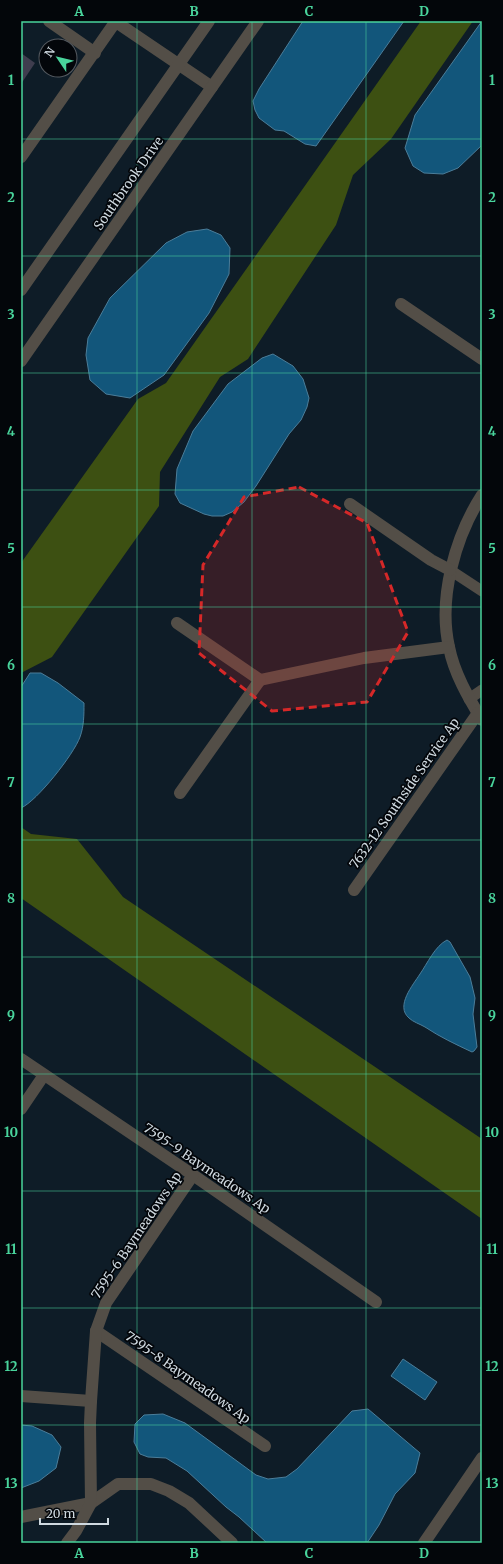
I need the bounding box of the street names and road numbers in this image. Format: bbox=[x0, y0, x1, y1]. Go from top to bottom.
street label: Southbrook Drive bbox=[90, 133, 167, 233]
street label: 7632-12 Southside Service Ap bbox=[346, 714, 463, 872]
street label: 7595-9 Baymeadows Ap bbox=[140, 1120, 274, 1217]
street label: 7595-6 Baymeadows Ap bbox=[87, 1168, 185, 1302]
street label: 7595-8 Baymeadows Ap bbox=[122, 1328, 254, 1427]

